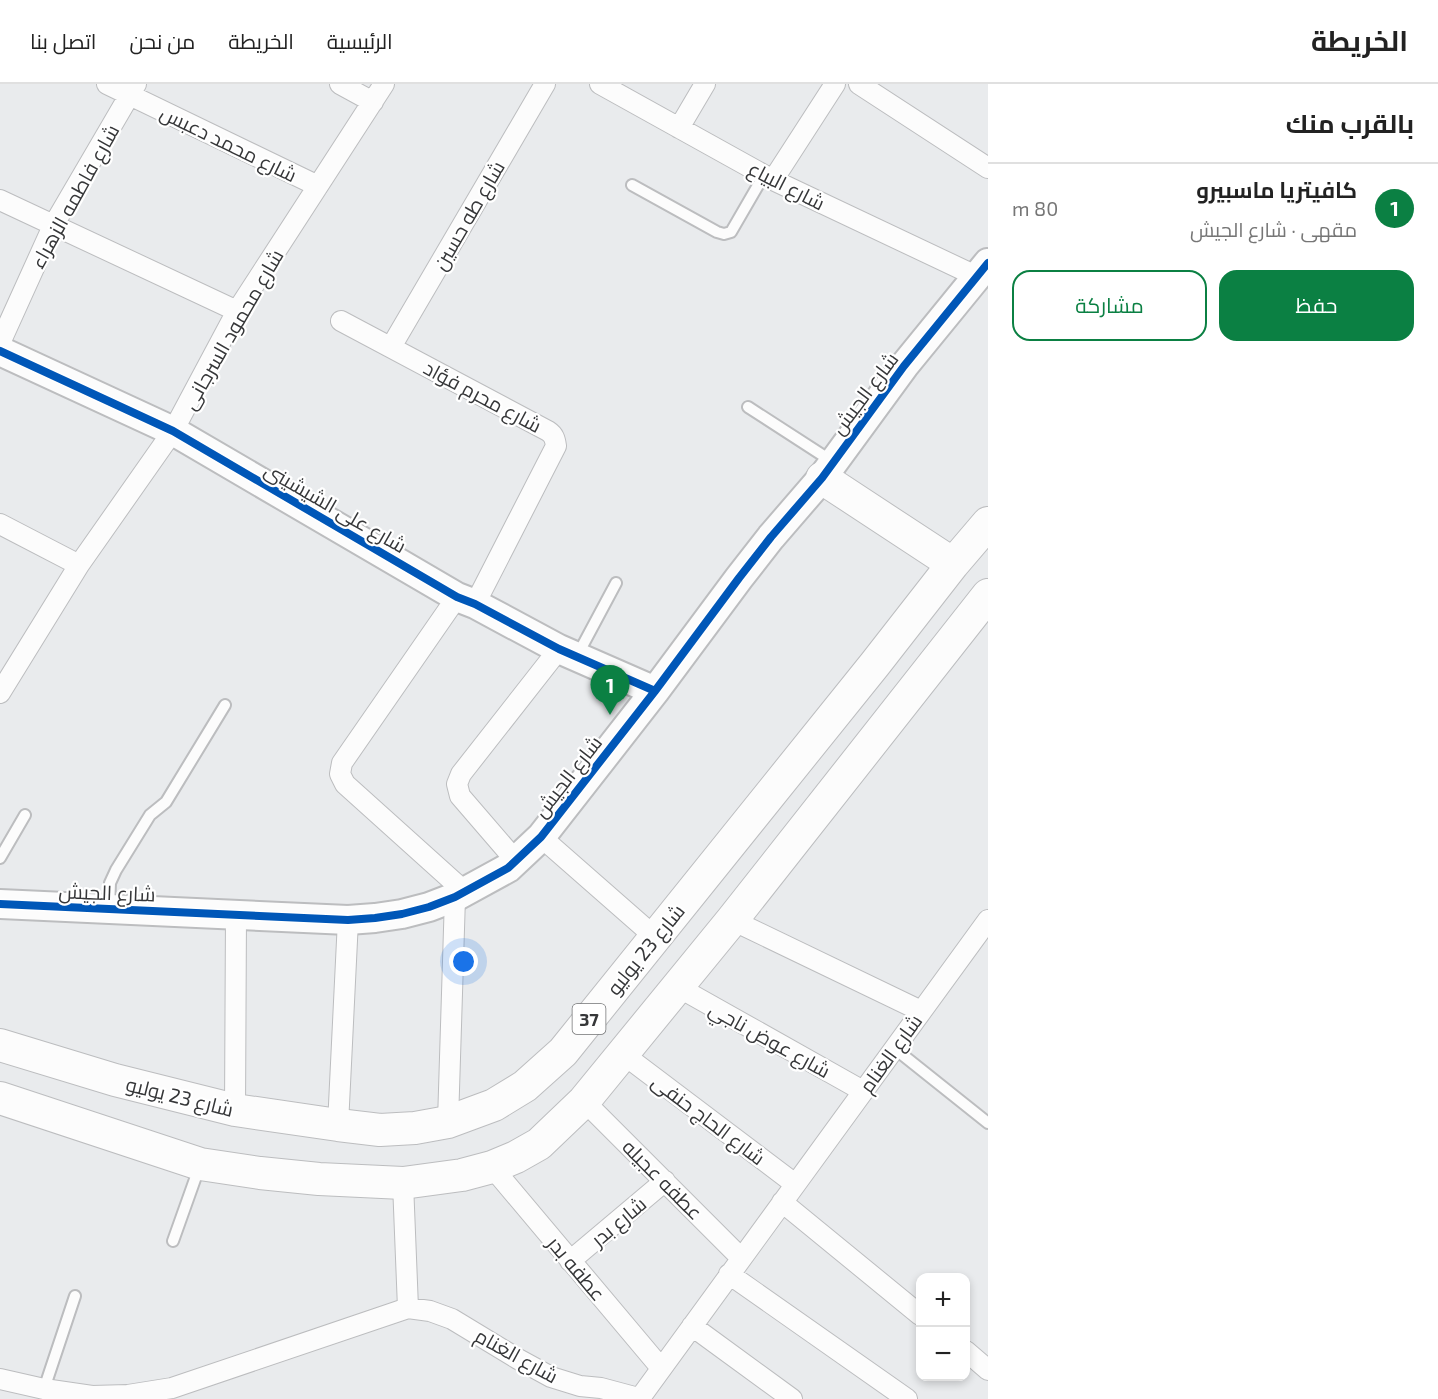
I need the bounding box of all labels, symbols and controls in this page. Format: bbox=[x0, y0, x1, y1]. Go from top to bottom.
text: الخريطة bbox=[1311, 23, 1408, 57]
text: اتصل بنا bbox=[30, 28, 97, 53]
text: من نحن bbox=[130, 28, 195, 53]
text: الخريطة bbox=[228, 28, 294, 53]
text: الرئيسية bbox=[327, 28, 393, 53]
street label: شارع محمد دعبس bbox=[155, 100, 301, 189]
text: بالقرب منك bbox=[1286, 107, 1414, 138]
street label: شارع فاطمه الزهراء bbox=[25, 120, 126, 274]
street label: شارع طه حسين bbox=[427, 156, 512, 275]
street label: شارع البياع bbox=[743, 156, 829, 217]
text: كافيتريا ماسبيرو bbox=[1196, 176, 1357, 202]
text: 80 m bbox=[1012, 196, 1058, 220]
text: 1 bbox=[1390, 196, 1399, 220]
text: مقهى · شارع الجيش bbox=[1190, 217, 1357, 241]
street label: شارع محمود السرجانى bbox=[176, 245, 290, 415]
button: مشاركة bbox=[1012, 270, 1207, 341]
button: حفظ bbox=[1219, 270, 1414, 341]
street label: شارع الجيش bbox=[825, 347, 905, 441]
street label: شارع محرم فؤاد bbox=[419, 355, 546, 440]
street label: شارع على الشيشينى bbox=[259, 457, 411, 560]
pin: 1 bbox=[590, 666, 630, 715]
street label: شارع الجيش bbox=[528, 730, 609, 823]
street label: شارع الجيش bbox=[58, 878, 156, 909]
street label: شارع 23 يوليو bbox=[601, 899, 691, 1001]
your location bbox=[449, 947, 478, 976]
street label: شارع عوض ناجي bbox=[703, 996, 835, 1087]
road number: 37 bbox=[572, 1004, 606, 1034]
street label: شارع الغنام bbox=[854, 1009, 929, 1099]
street label: شارع الحاج حنفى bbox=[646, 1069, 770, 1172]
street label: شارع 23 يوليو bbox=[123, 1071, 236, 1124]
street label: عطفه عجيله bbox=[618, 1134, 708, 1224]
street label: شارع بدر bbox=[585, 1191, 652, 1254]
street label: عطفه بدر bbox=[542, 1230, 611, 1306]
map controls bbox=[916, 1273, 970, 1381]
button: + bbox=[916, 1273, 970, 1327]
street label: شارع الغنام bbox=[470, 1322, 563, 1390]
button: − bbox=[916, 1327, 970, 1381]

